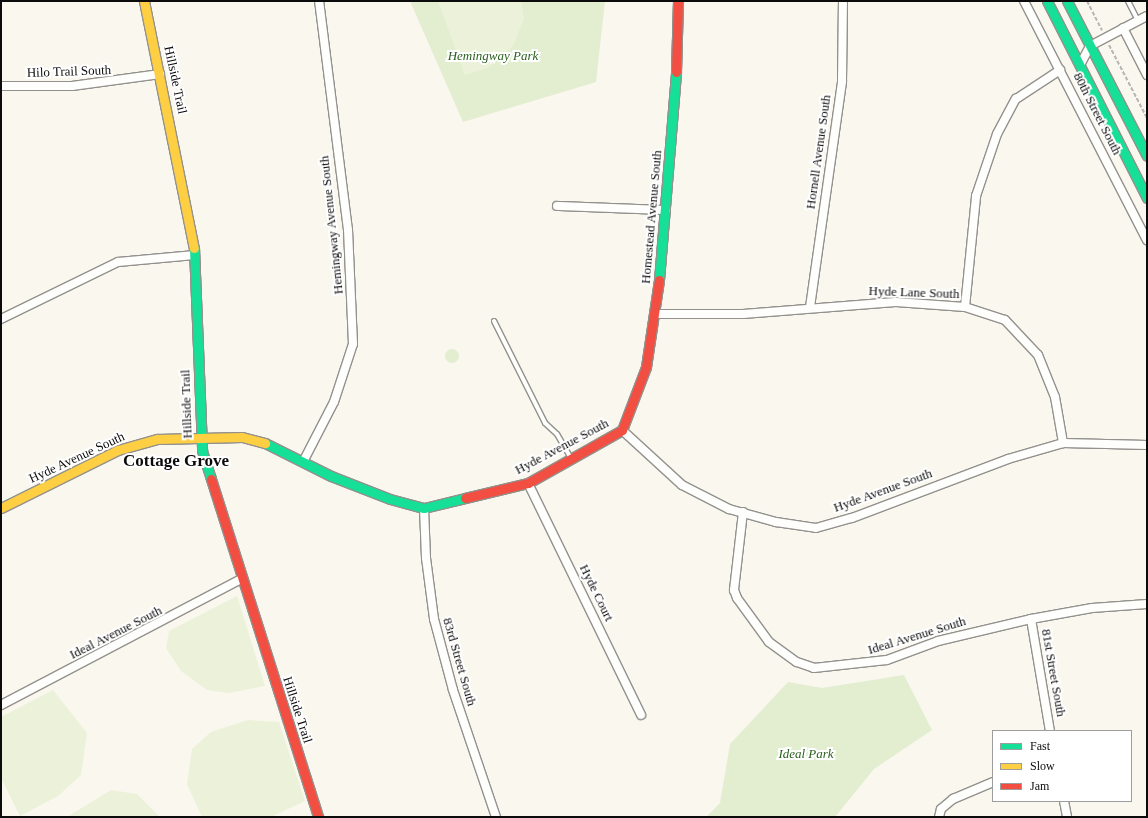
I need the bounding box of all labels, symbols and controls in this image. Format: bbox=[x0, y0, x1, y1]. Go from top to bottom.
street label: Hillside Trail bbox=[160, 45, 190, 115]
park label: Hemingway Park bbox=[448, 48, 538, 64]
street label: Hilo Trail South bbox=[26, 63, 112, 81]
street label: 80th Street South bbox=[1070, 70, 1124, 158]
street label: Hornell Avenue South bbox=[803, 93, 835, 211]
street label: Homestead Avenue South bbox=[638, 149, 666, 285]
street label: Hemingway Avenue South bbox=[317, 155, 347, 295]
street label: Hyde Lane South bbox=[868, 284, 960, 302]
street label: Hillside Trail bbox=[178, 369, 196, 439]
street label: Hyde Avenue South bbox=[512, 416, 612, 478]
street label: Hyde Avenue South bbox=[26, 429, 128, 487]
district label: Cottage Grove bbox=[123, 451, 229, 471]
street label: Hyde Avenue South bbox=[831, 466, 935, 516]
street label: Hyde Court bbox=[576, 562, 616, 624]
street label: Ideal Avenue South bbox=[67, 603, 165, 663]
street label: Ideal Avenue South bbox=[866, 614, 968, 658]
street label: 83rd Street South bbox=[439, 616, 479, 708]
street label: 81st Street South bbox=[1038, 628, 1068, 718]
street label: Hillside Trail bbox=[279, 675, 315, 745]
legend bbox=[992, 730, 1132, 802]
text: Fast bbox=[1030, 739, 1050, 753]
park label: Ideal Park bbox=[778, 746, 834, 762]
text: Slow bbox=[1030, 759, 1055, 773]
text: Jam bbox=[1030, 779, 1049, 793]

